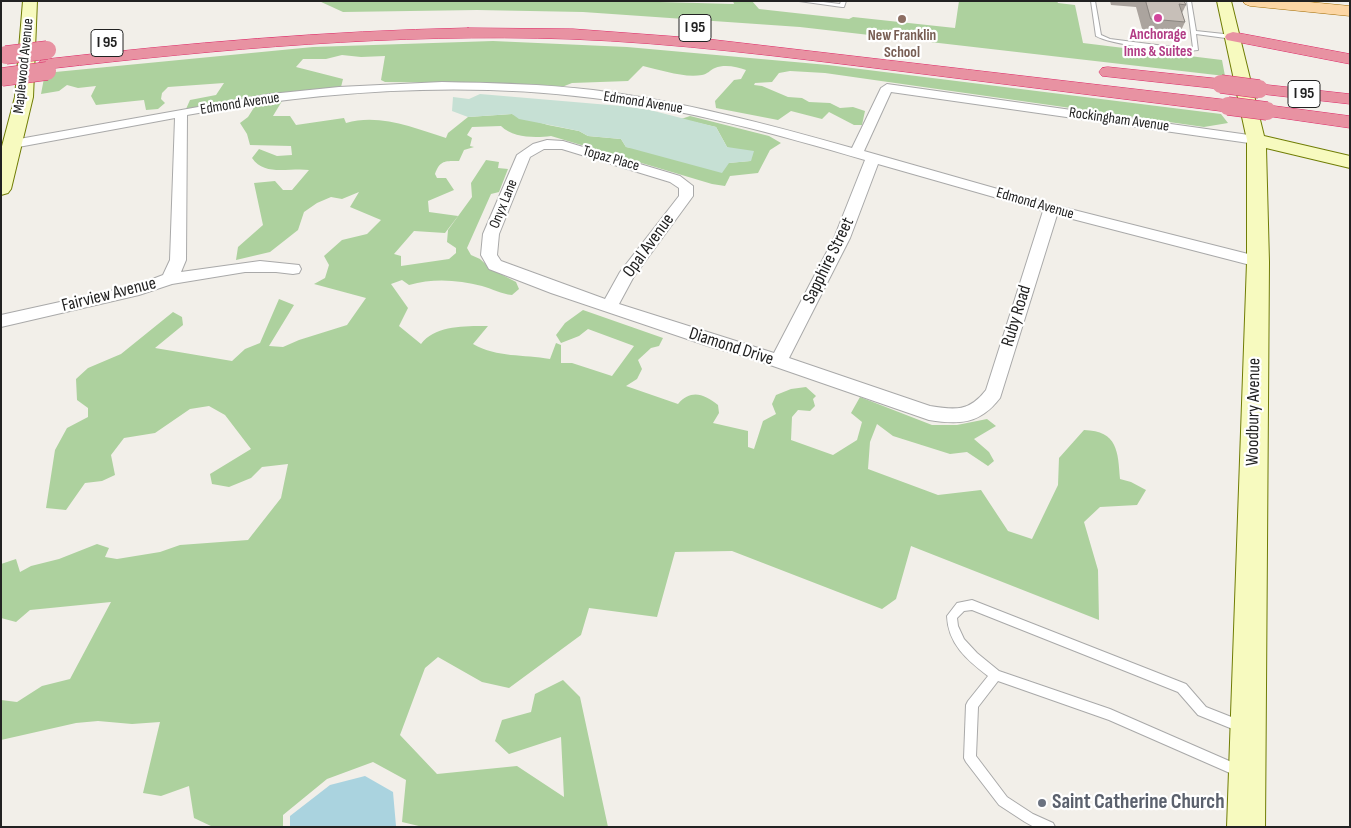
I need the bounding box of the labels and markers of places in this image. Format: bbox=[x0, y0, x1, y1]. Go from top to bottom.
marker: Anchorage Inns & Suites bbox=[1152, 12, 1164, 24]
marker: New Franklin School bbox=[896, 13, 908, 25]
place label: Anchorage Inns & Suites bbox=[1124, 26, 1192, 61]
place label: New Franklin School bbox=[868, 27, 936, 62]
place label: Saint Catherine Church bbox=[1052, 790, 1224, 816]
marker: Saint Catherine Church bbox=[1036, 797, 1048, 809]

